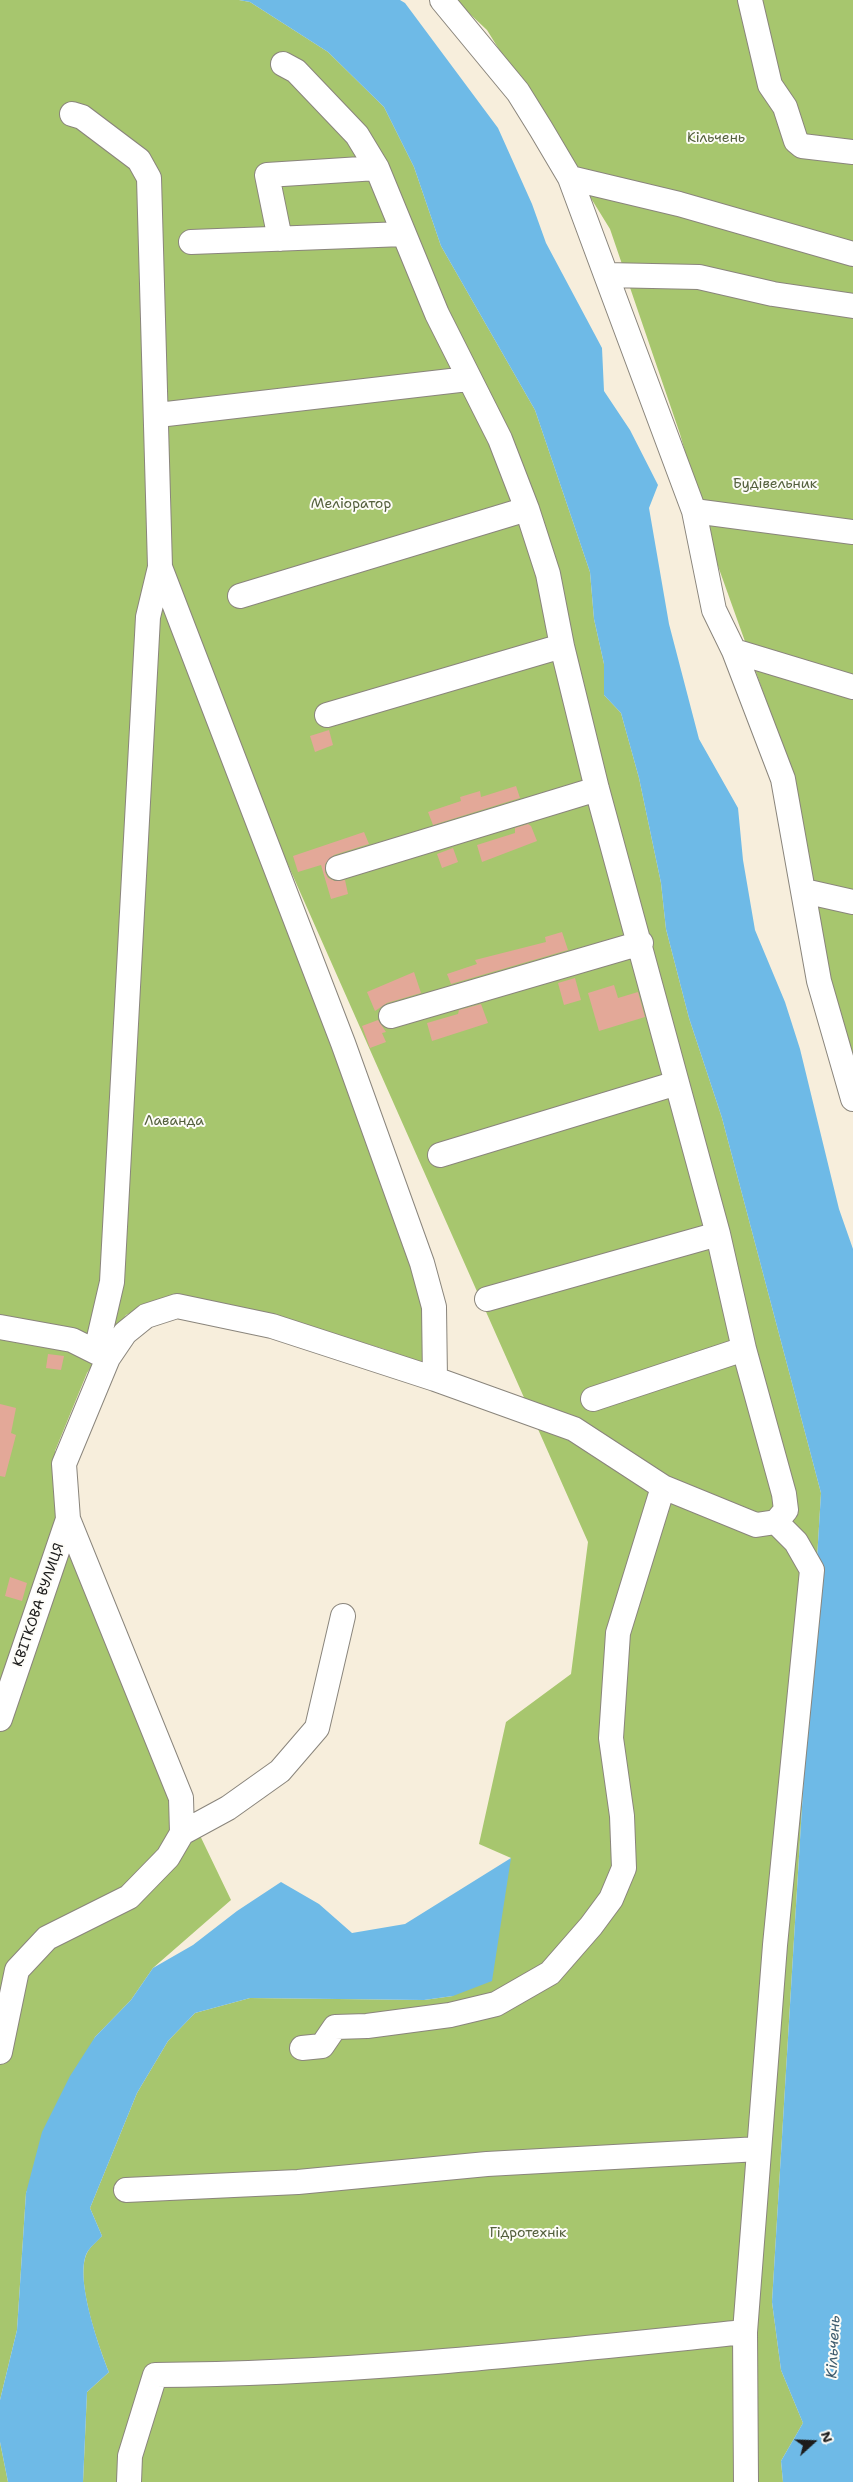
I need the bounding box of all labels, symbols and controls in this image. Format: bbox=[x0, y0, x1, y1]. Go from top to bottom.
park label: Кільчень bbox=[687, 130, 745, 146]
park label: Будівельник bbox=[733, 476, 817, 492]
park label: Меліоратор bbox=[311, 496, 391, 512]
park label: Лаванда bbox=[144, 1113, 204, 1129]
street label: КВІТКОВА ВУЛИЦЯ bbox=[10, 1541, 68, 1669]
park label: Гідротехнік bbox=[489, 2225, 567, 2241]
water label: Кільчень bbox=[823, 2315, 845, 2379]
north arrow bbox=[788, 2417, 838, 2467]
text: N bbox=[817, 2429, 837, 2445]

